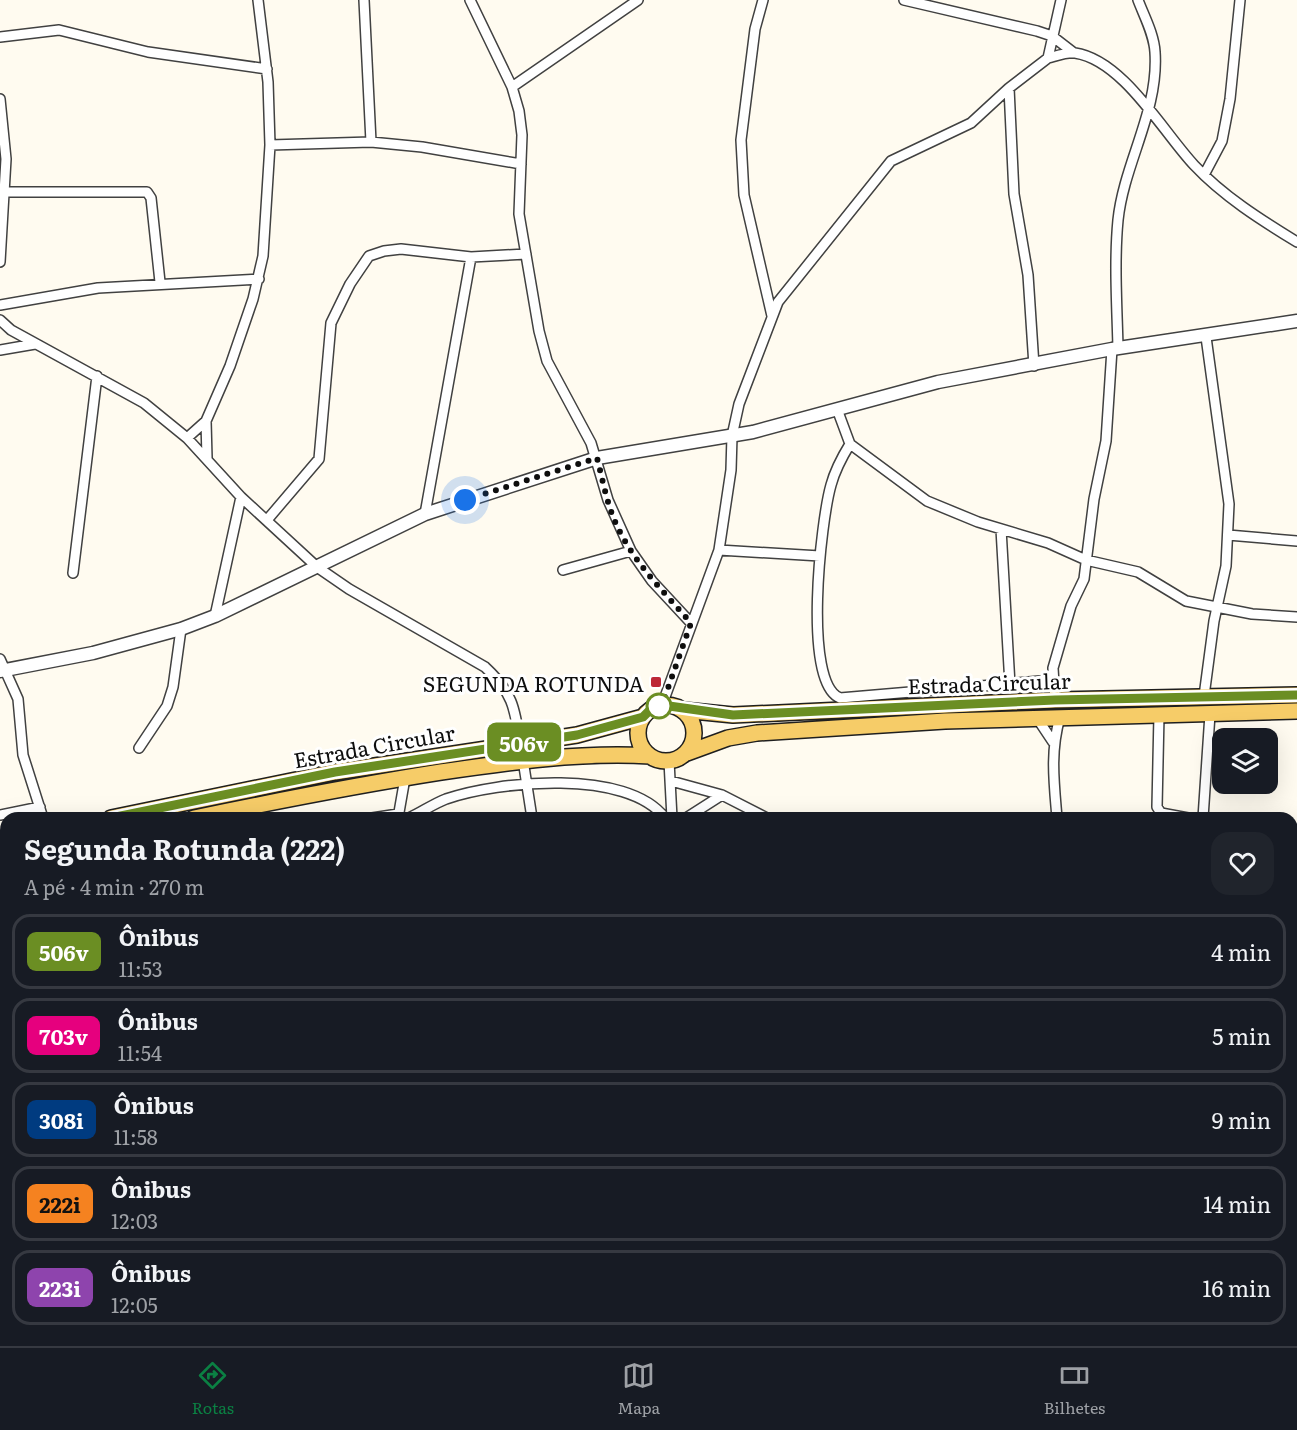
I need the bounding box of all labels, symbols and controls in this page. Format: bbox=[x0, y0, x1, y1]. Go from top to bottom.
your location bbox=[450, 485, 480, 515]
street label: Estrada Circular bbox=[907, 664, 1071, 700]
place label: SEGUNDA ROTUNDA bbox=[423, 667, 645, 698]
marker: SEGUNDA ROTUNDA bbox=[649, 675, 663, 689]
unlabelled marker bbox=[646, 693, 672, 719]
street label: Estrada Circular bbox=[291, 716, 457, 774]
line badge: 506v bbox=[482, 722, 566, 762]
text: 506v bbox=[499, 727, 549, 758]
map controls bbox=[1212, 728, 1278, 794]
button: layers bbox=[1212, 728, 1278, 794]
text: Segunda Rotunda (222) bbox=[24, 827, 345, 869]
button: heart bbox=[1211, 832, 1274, 895]
text: A pé · 4 min · 270 m bbox=[24, 871, 204, 901]
text: Ônibus bbox=[119, 920, 199, 953]
text: 4 min bbox=[1211, 935, 1271, 968]
text: 506v bbox=[39, 936, 89, 967]
text: 11:53 bbox=[119, 953, 163, 983]
text: Ônibus bbox=[118, 1004, 198, 1037]
text: 5 min bbox=[1212, 1019, 1271, 1052]
text: 703v bbox=[39, 1020, 88, 1051]
text: 11:54 bbox=[118, 1037, 162, 1067]
text: Ônibus bbox=[114, 1088, 194, 1121]
text: 9 min bbox=[1212, 1103, 1271, 1136]
text: 308i bbox=[39, 1104, 84, 1135]
text: 11:58 bbox=[114, 1121, 158, 1151]
text: Ônibus bbox=[111, 1172, 191, 1205]
text: 14 min bbox=[1203, 1187, 1271, 1220]
text: 222i bbox=[39, 1188, 81, 1219]
text: 12:03 bbox=[111, 1205, 158, 1235]
text: Ônibus bbox=[111, 1256, 191, 1289]
text: 16 min bbox=[1203, 1271, 1271, 1304]
text: 223i bbox=[39, 1272, 81, 1303]
text: 12:05 bbox=[111, 1289, 158, 1319]
tab: Rotas bbox=[192, 1359, 234, 1419]
tab: Mapa bbox=[618, 1359, 660, 1419]
tab: Bilhetes bbox=[1044, 1359, 1105, 1419]

